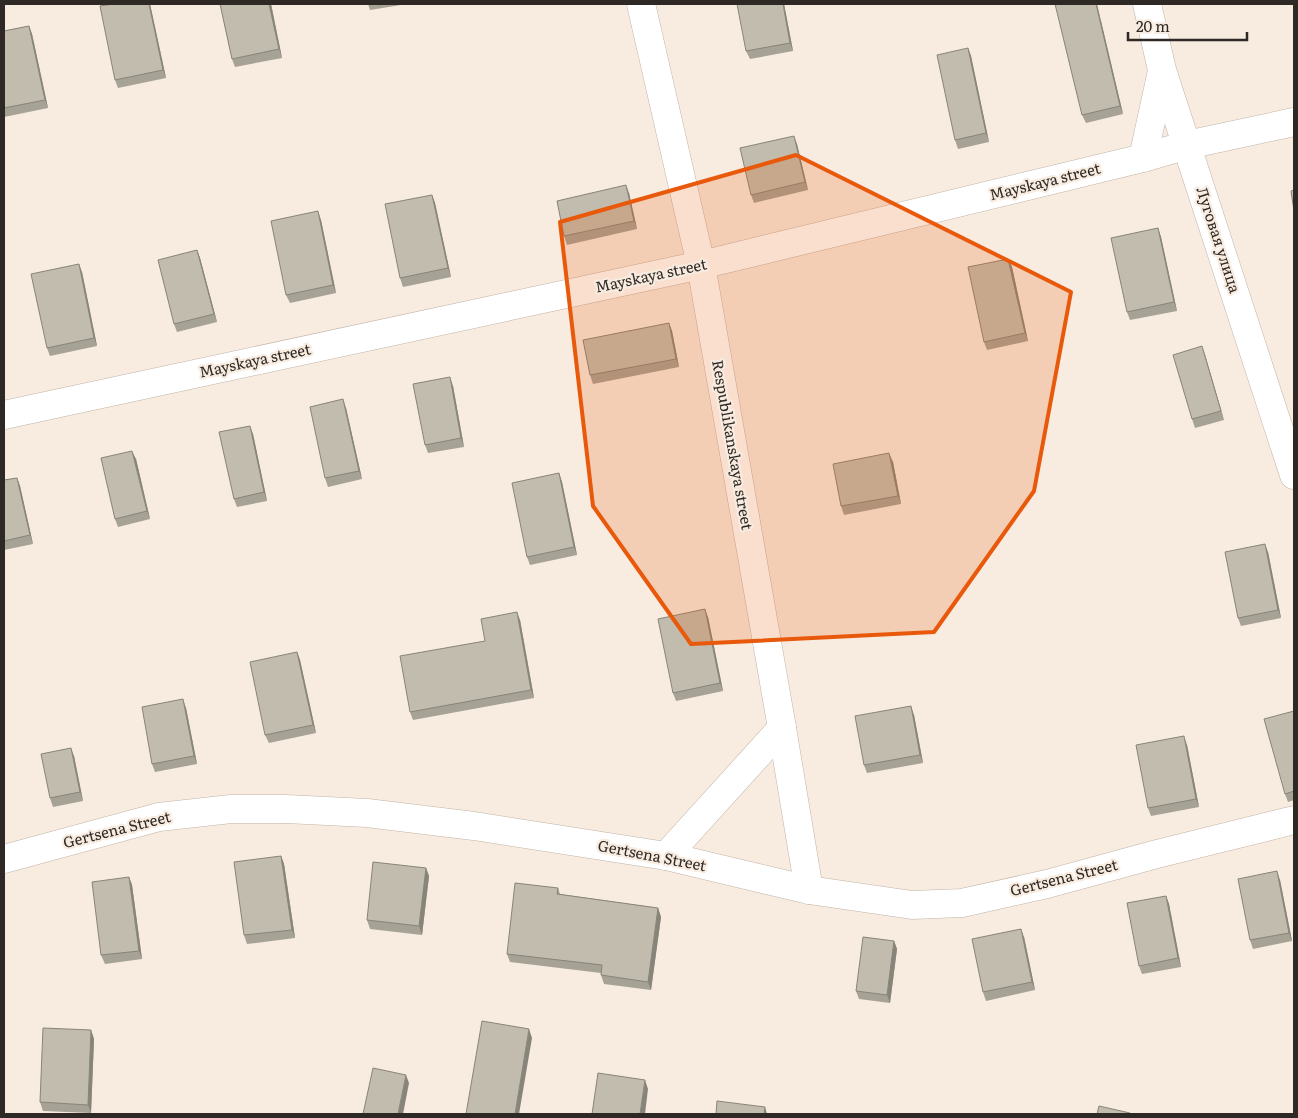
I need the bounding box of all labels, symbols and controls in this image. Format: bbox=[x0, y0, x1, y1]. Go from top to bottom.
scale bar bbox=[1128, 10, 1247, 42]
text: 20 m bbox=[1136, 14, 1170, 37]
street label: Mayskaya street bbox=[987, 156, 1103, 205]
street label: Луговая улица bbox=[1191, 183, 1248, 297]
street label: Mayskaya street bbox=[593, 251, 709, 298]
street label: Mayskaya street bbox=[197, 336, 313, 383]
street label: Respublikanskaya street bbox=[707, 358, 760, 532]
street label: Gertsena Street bbox=[60, 804, 173, 853]
street label: Gertsena Street bbox=[596, 833, 709, 876]
street label: Gertsena Street bbox=[1007, 852, 1120, 901]

